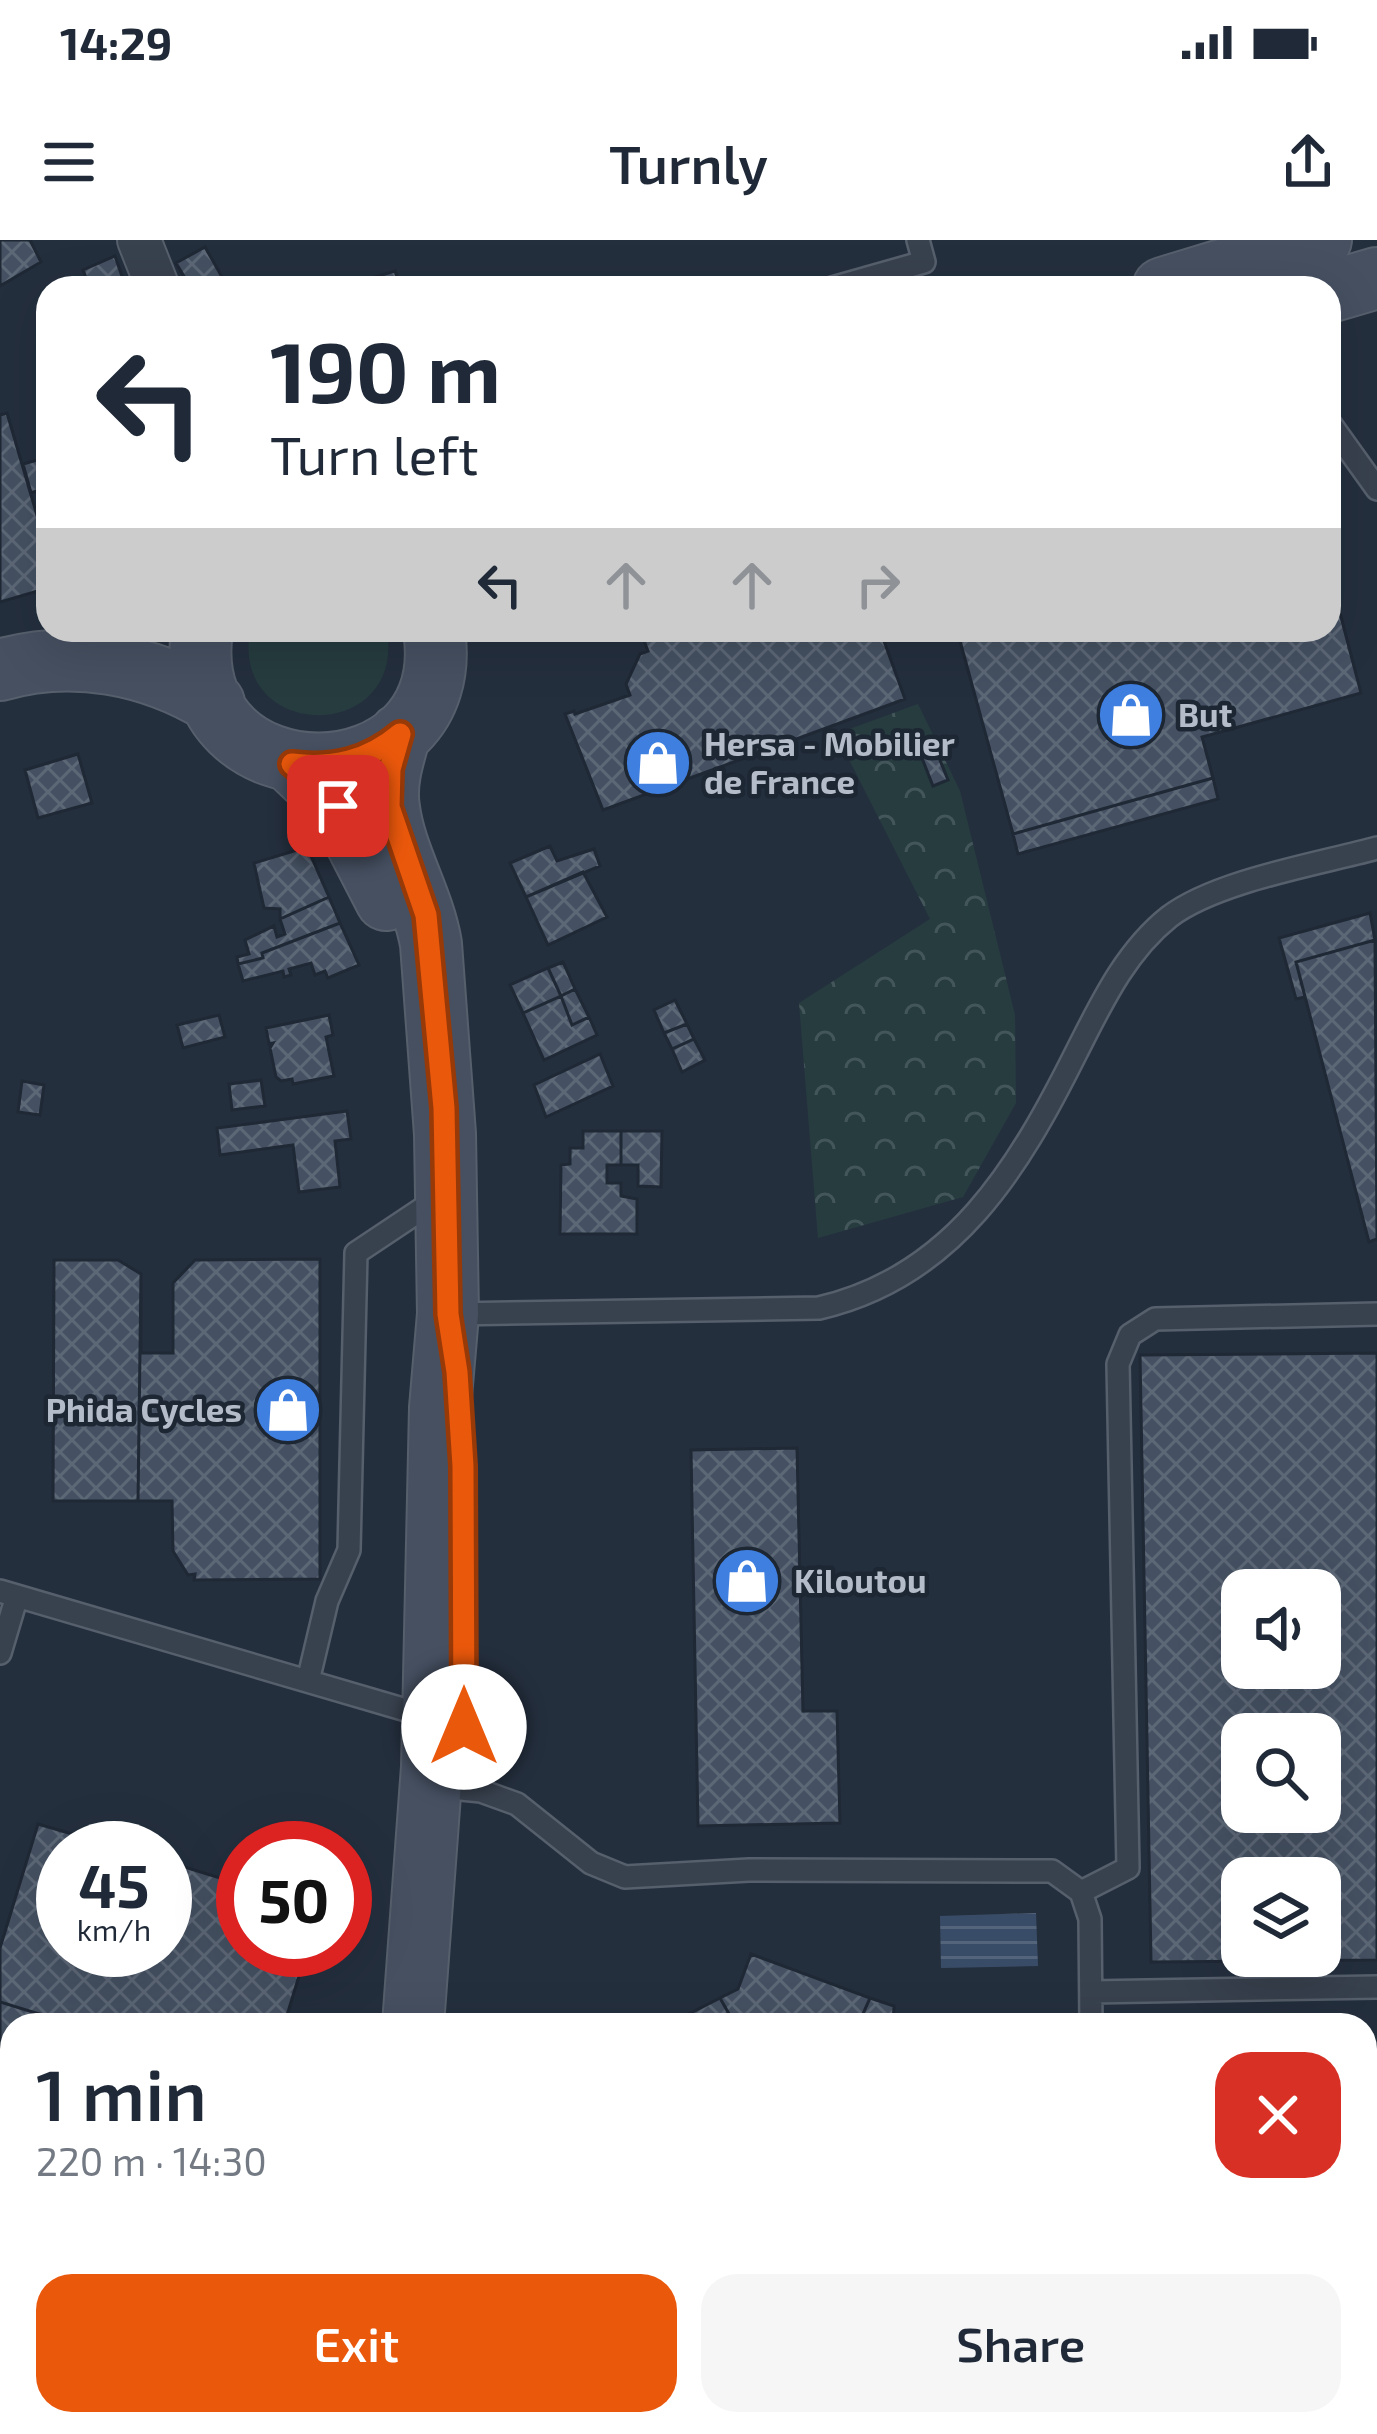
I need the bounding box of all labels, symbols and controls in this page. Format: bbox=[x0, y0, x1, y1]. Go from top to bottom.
text: 14:29 bbox=[60, 15, 172, 69]
icon: menu bbox=[36, 129, 102, 195]
icon: share bbox=[1275, 129, 1341, 195]
text: Turnly bbox=[609, 130, 768, 195]
text: 190 m bbox=[270, 319, 501, 420]
icon: left bbox=[72, 324, 228, 480]
text: Turn left bbox=[270, 421, 479, 486]
icon: left bbox=[467, 552, 533, 618]
icon: ahead bbox=[593, 552, 659, 618]
icon: ahead bbox=[719, 552, 785, 618]
icon: right bbox=[845, 552, 911, 618]
shop icon: But bbox=[1096, 680, 1166, 750]
place label: But bbox=[1178, 694, 1232, 734]
place label: Hersa - Mobilier de France bbox=[704, 723, 955, 801]
shop icon: Hersa - Mobilier de France bbox=[623, 728, 693, 798]
pin bbox=[287, 755, 389, 857]
icon: arrive bbox=[305, 773, 371, 839]
shop icon: Phida Cycles bbox=[253, 1375, 323, 1445]
place label: Phida Cycles bbox=[46, 1389, 242, 1429]
shop icon: Kiloutou bbox=[712, 1546, 782, 1616]
place label: Kiloutou bbox=[794, 1560, 926, 1600]
map controls bbox=[1221, 1569, 1341, 1977]
button: sound bbox=[1221, 1569, 1341, 1689]
position arrow bbox=[401, 1664, 527, 1790]
button: search bbox=[1221, 1713, 1341, 1833]
speed limit sign: 50 bbox=[216, 1821, 372, 1977]
text: 45 bbox=[78, 1848, 150, 1920]
button: layers bbox=[1221, 1857, 1341, 1977]
text: km/h bbox=[77, 1911, 151, 1947]
text: 1 min bbox=[36, 2049, 207, 2135]
button: close bbox=[1215, 2052, 1341, 2178]
text: 220 m · 14:30 bbox=[36, 2137, 267, 2184]
button: Exit bbox=[36, 2274, 677, 2412]
button: Share bbox=[701, 2274, 1341, 2412]

